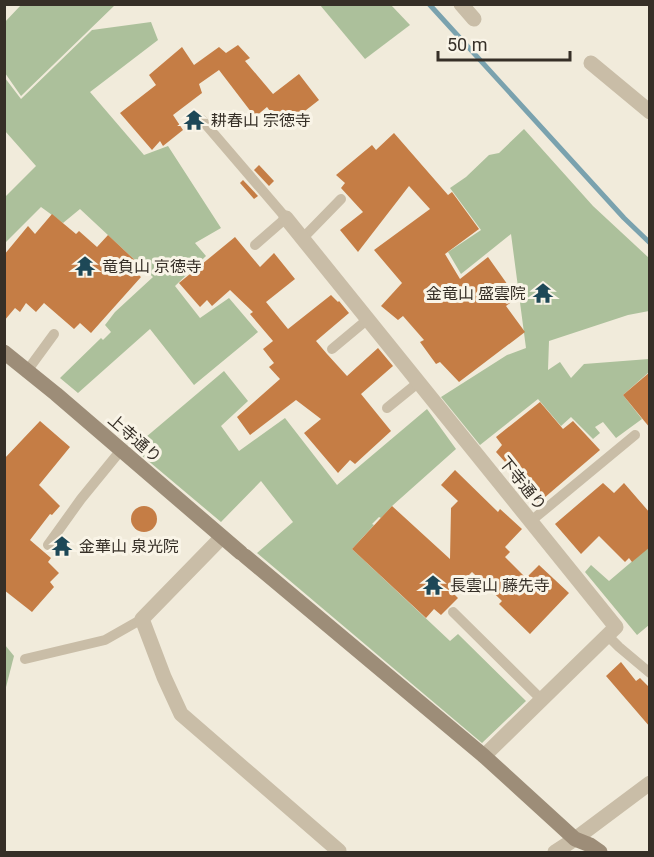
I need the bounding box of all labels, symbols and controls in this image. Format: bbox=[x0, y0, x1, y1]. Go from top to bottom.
scale bar bbox=[438, 24, 570, 62]
text: 50 m bbox=[447, 34, 487, 55]
temple icon: 耕春山 宗徳寺 bbox=[182, 108, 206, 132]
place label: 耕春山 宗徳寺 bbox=[211, 111, 311, 130]
temple icon: 竜負山 京徳寺 bbox=[73, 254, 97, 278]
place label: 竜負山 京徳寺 bbox=[102, 257, 202, 276]
temple icon: 金竜山 盛雲院 bbox=[531, 281, 555, 305]
place label: 金竜山 盛雲院 bbox=[426, 284, 526, 303]
street label: 上寺通り bbox=[104, 410, 165, 467]
street label: 下寺通り bbox=[495, 452, 550, 514]
temple icon: 金華山 泉光院 bbox=[50, 534, 74, 558]
place label: 金華山 泉光院 bbox=[79, 537, 179, 556]
temple icon: 長雲山 藤先寺 bbox=[421, 573, 445, 597]
place label: 長雲山 藤先寺 bbox=[450, 576, 550, 595]

